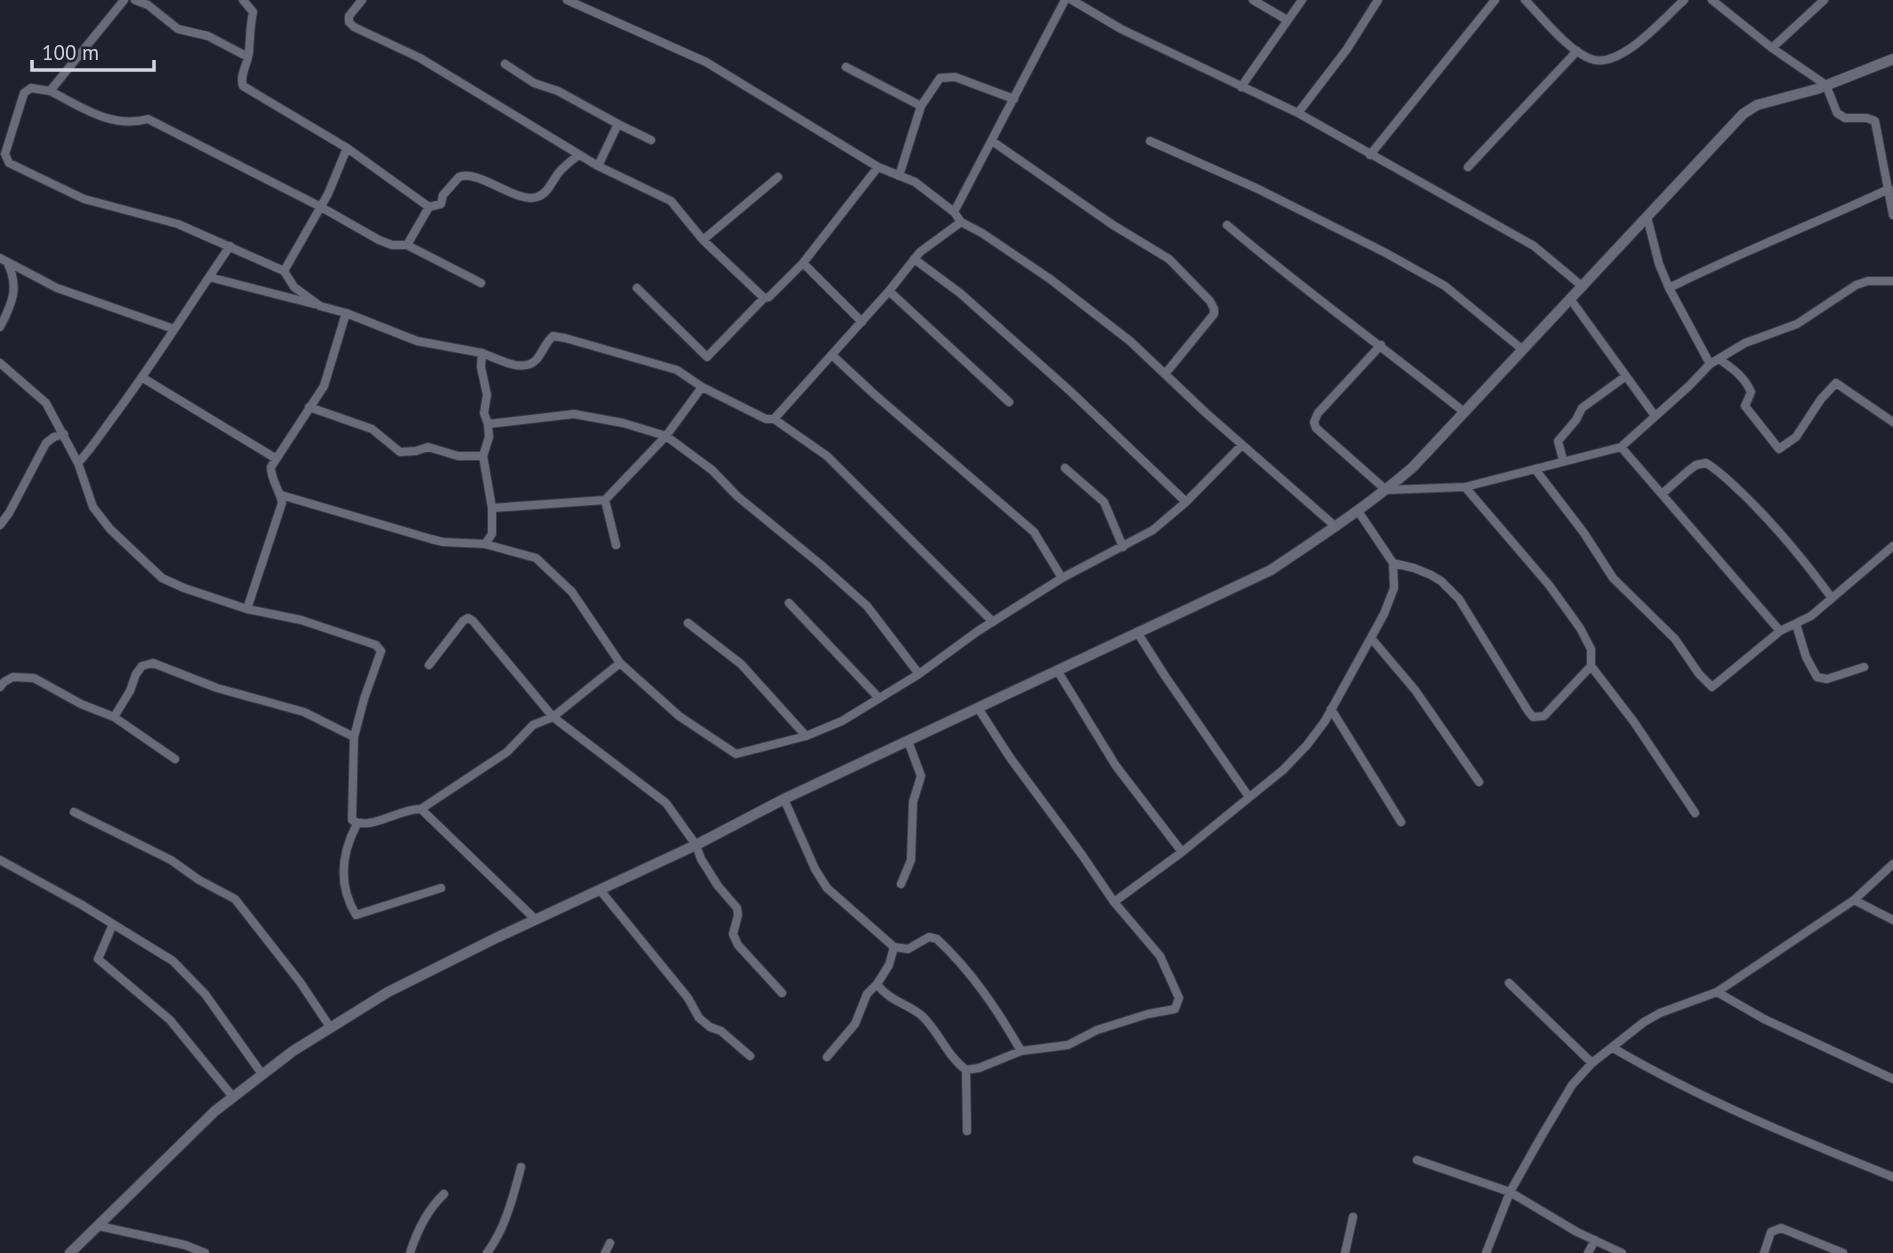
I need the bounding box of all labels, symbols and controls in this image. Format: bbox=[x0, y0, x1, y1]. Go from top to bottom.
scale bar bbox=[32, 28, 154, 72]
text: 100 m bbox=[42, 39, 99, 66]

